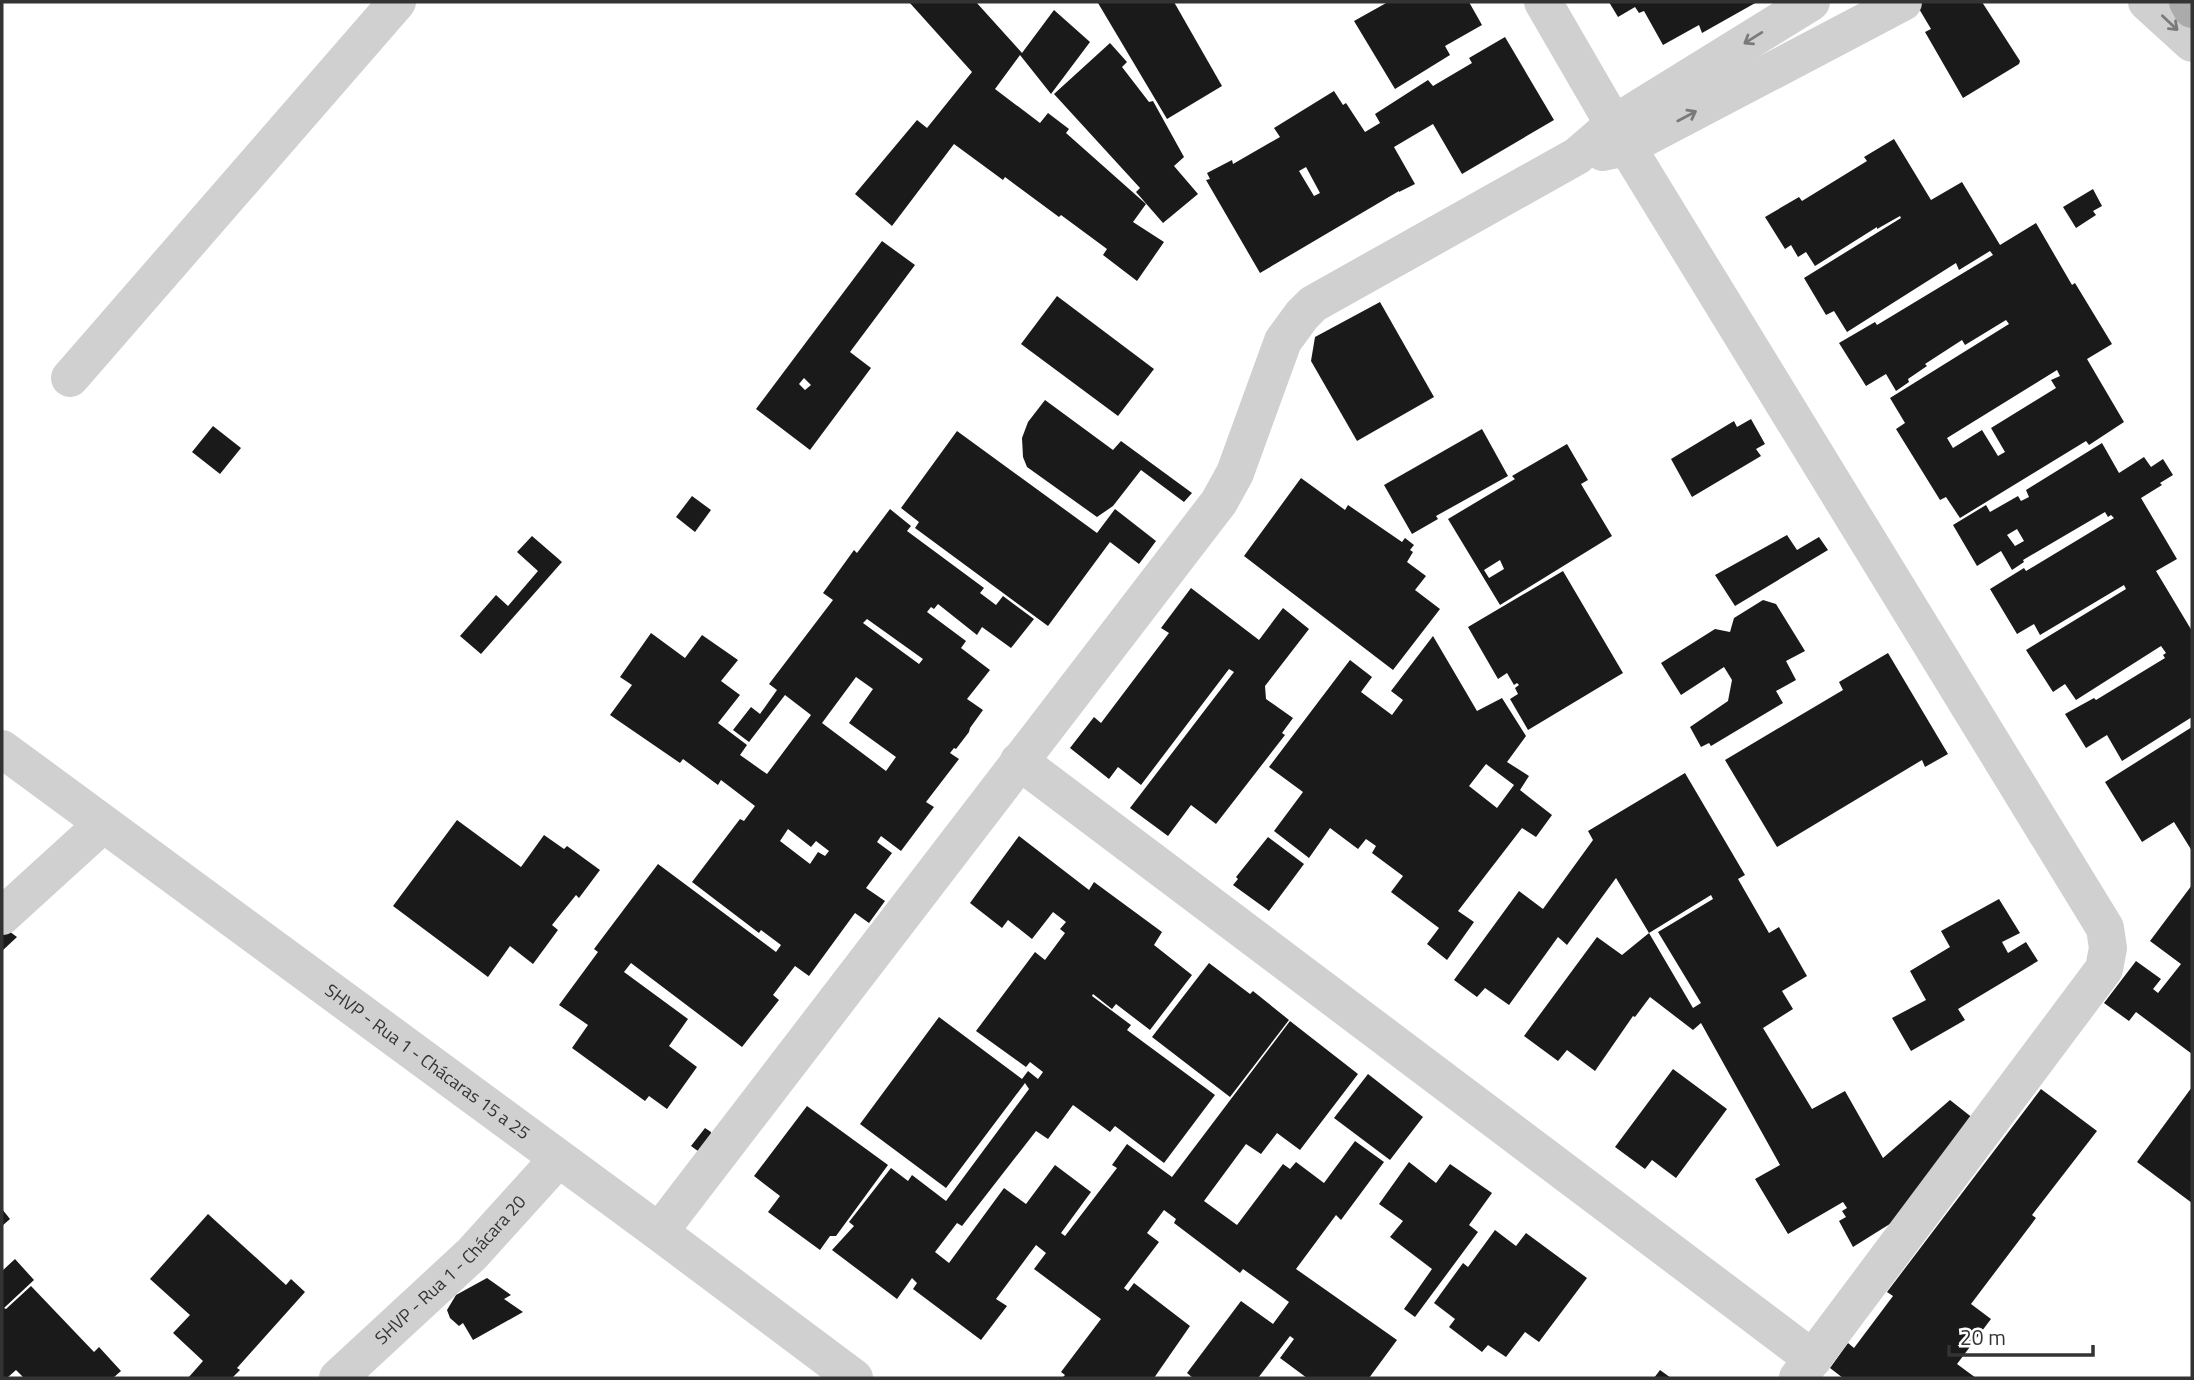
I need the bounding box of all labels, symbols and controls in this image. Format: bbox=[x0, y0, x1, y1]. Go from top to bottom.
one-way arrow bbox=[2161, 14, 2178, 31]
one-way arrow bbox=[1743, 31, 1763, 45]
one-way arrow bbox=[1676, 108, 1697, 122]
street label: SHVP - Rua 1 - Chácaras 15 a 25 bbox=[319, 977, 536, 1146]
street label: SHVP - Rua 1 - Chácara 20 bbox=[368, 1189, 532, 1351]
scale bar bbox=[1949, 1314, 2092, 1358]
text: 20 m bbox=[1960, 1321, 2006, 1353]

